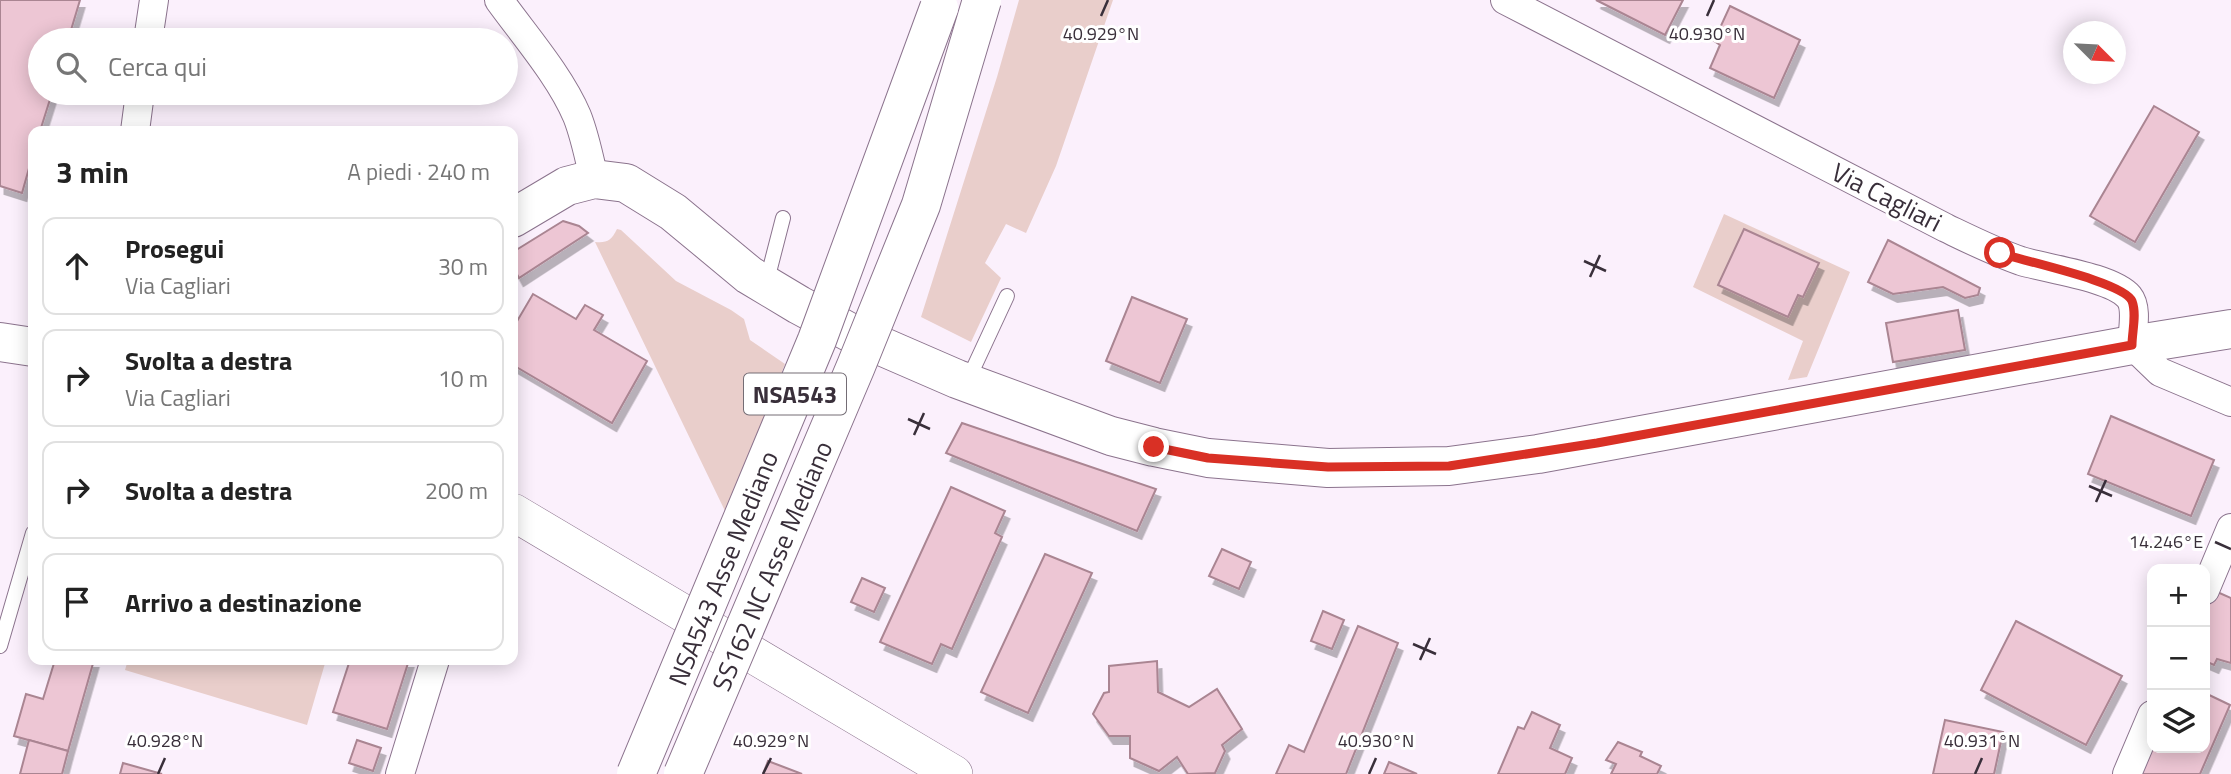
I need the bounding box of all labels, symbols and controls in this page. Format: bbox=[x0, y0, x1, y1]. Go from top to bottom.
text: 40.929°N bbox=[1063, 20, 1139, 47]
text: 40.930°N bbox=[1669, 20, 1745, 47]
north arrow bbox=[2063, 21, 2126, 84]
search box bbox=[28, 28, 518, 105]
text: Cerca qui bbox=[108, 47, 207, 86]
icon: search bbox=[52, 48, 90, 86]
text: 3 min bbox=[56, 149, 129, 195]
street label: Via Cagliari bbox=[1825, 152, 1949, 242]
text: A piedi · 240 m bbox=[347, 154, 490, 189]
text: Prosegui bbox=[125, 229, 224, 268]
route start bbox=[1984, 237, 2015, 268]
icon: ahead bbox=[58, 247, 96, 285]
text: 30 m bbox=[438, 249, 488, 284]
text: Via Cagliari bbox=[125, 268, 231, 303]
text: Svolta a destra bbox=[125, 341, 292, 380]
icon: right bbox=[58, 359, 96, 397]
text: 10 m bbox=[438, 361, 488, 396]
road number: NSA543 bbox=[744, 374, 846, 414]
text: Via Cagliari bbox=[125, 380, 231, 415]
route end bbox=[1138, 431, 1169, 462]
street label: SS162 NC Asse Mediano bbox=[702, 435, 842, 697]
street label: NSA543 Asse Mediano bbox=[658, 445, 788, 691]
icon: right bbox=[58, 471, 96, 509]
text: Svolta a destra bbox=[125, 471, 292, 510]
text: 200 m bbox=[425, 473, 488, 508]
text: 14.246°E bbox=[2129, 528, 2203, 555]
map controls bbox=[2147, 564, 2210, 753]
button: + bbox=[2147, 564, 2210, 627]
icon: arrive bbox=[58, 583, 96, 621]
text: Arrivo a destinazione bbox=[125, 583, 362, 622]
button: − bbox=[2147, 627, 2210, 690]
button: layers bbox=[2147, 690, 2210, 753]
text: 40.928°N bbox=[127, 727, 203, 754]
text: 40.929°N bbox=[733, 727, 809, 754]
text: 40.930°N bbox=[1338, 727, 1414, 754]
text: 40.931°N bbox=[1944, 727, 2020, 754]

